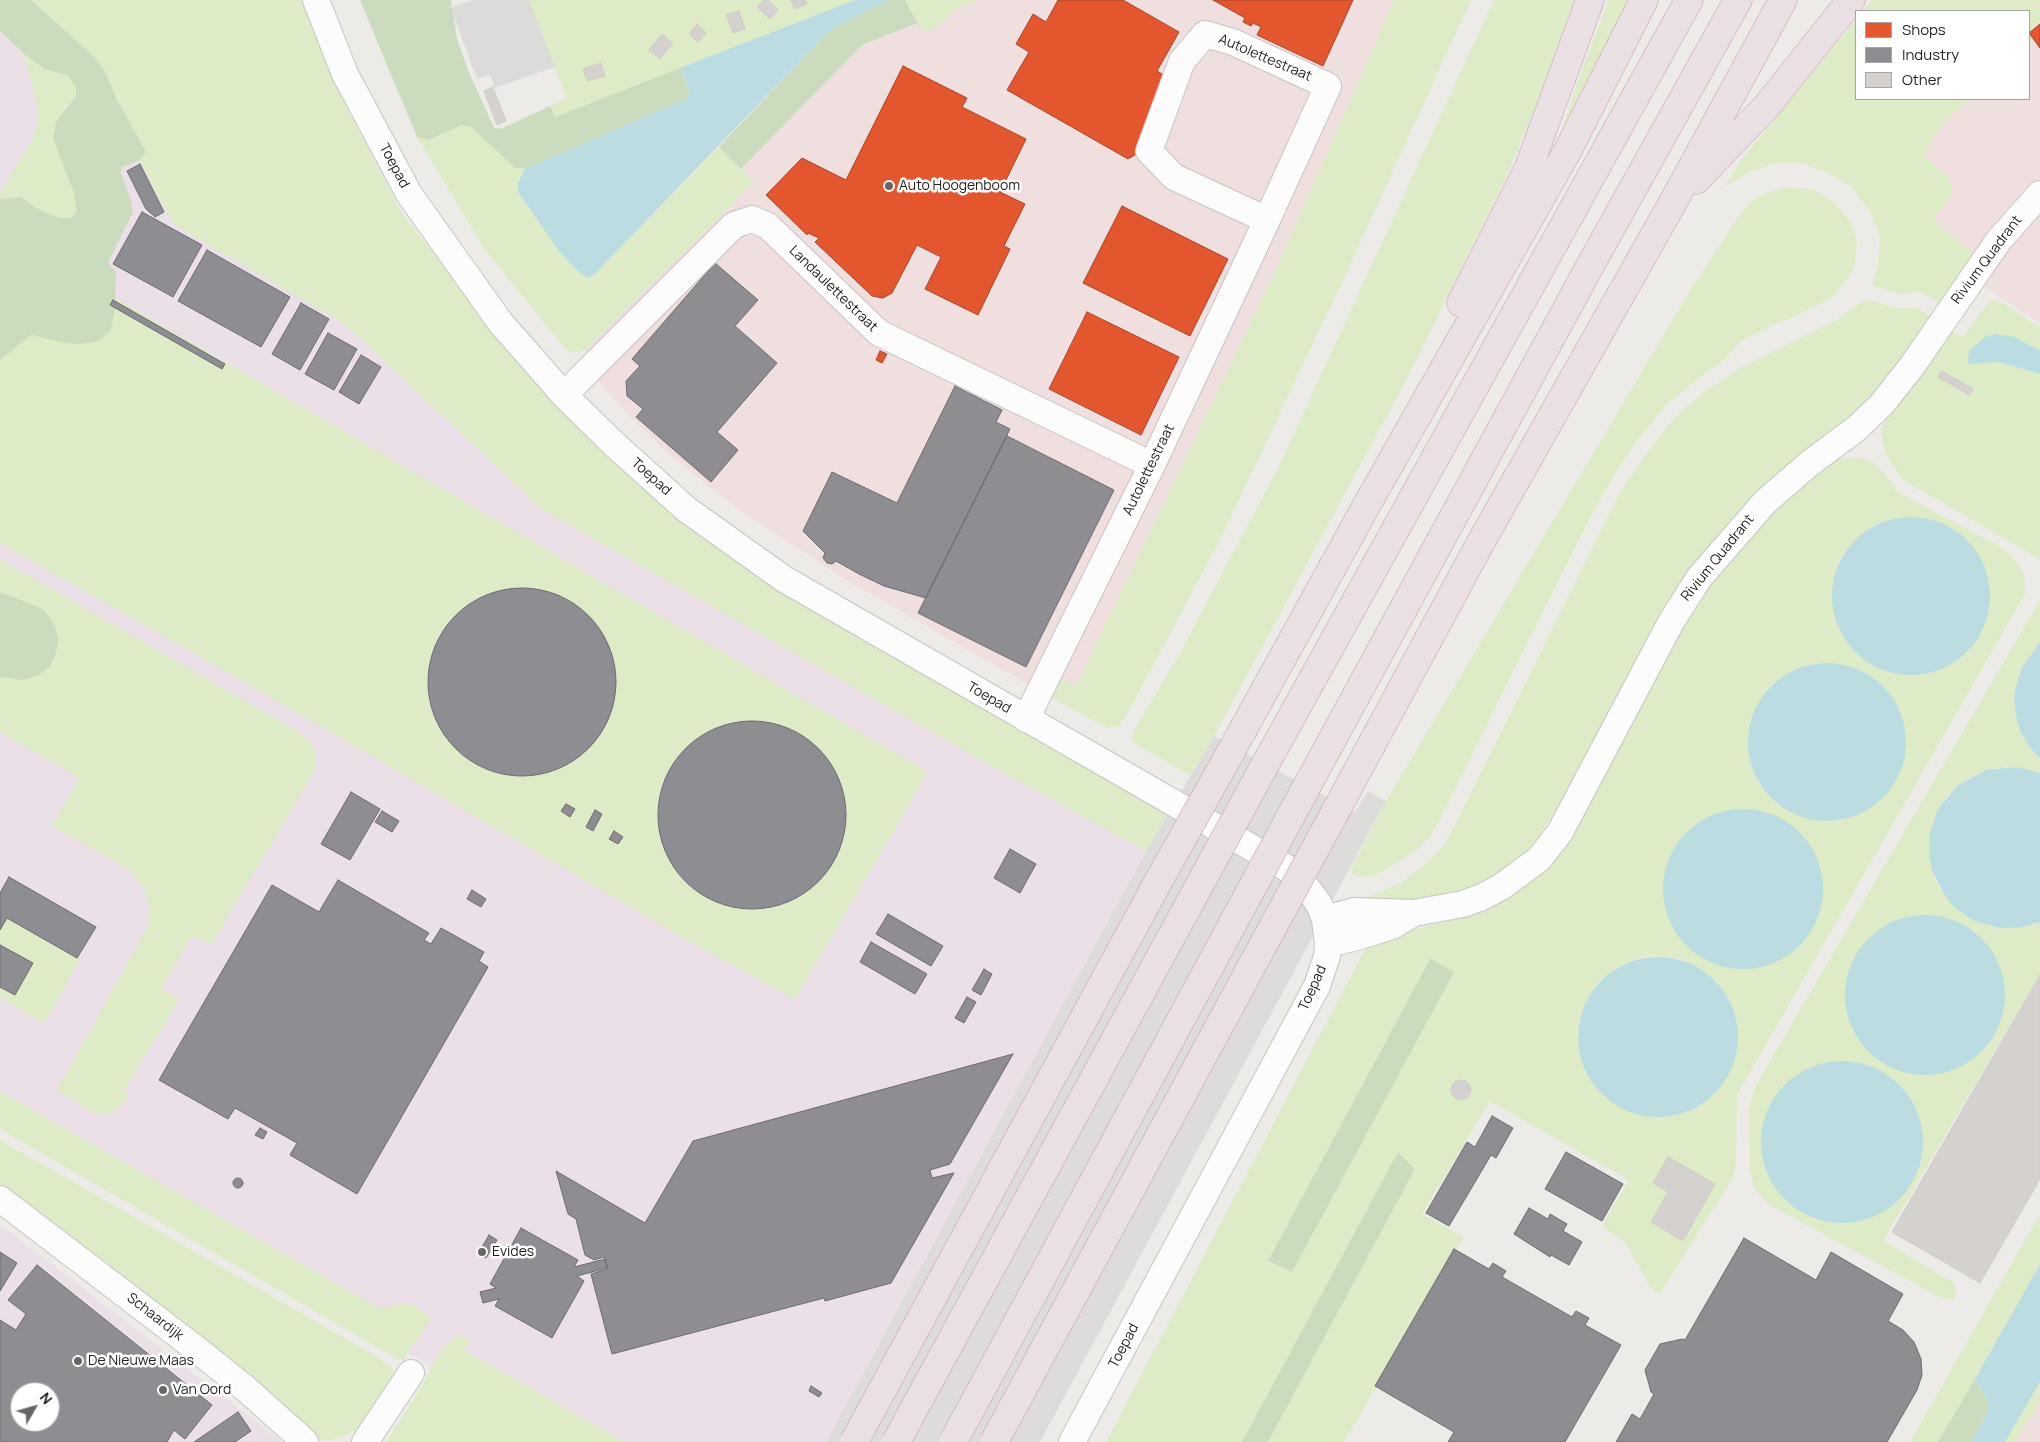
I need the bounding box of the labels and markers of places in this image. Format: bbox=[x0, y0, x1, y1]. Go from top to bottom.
place label: Auto Hoogenboom bbox=[899, 178, 1020, 194]
marker: Auto Hoogenboom bbox=[883, 180, 895, 192]
place label: Evides bbox=[492, 1244, 534, 1260]
marker: Evides bbox=[476, 1246, 488, 1258]
place label: De Nieuwe Maas bbox=[88, 1353, 194, 1369]
marker: De Nieuwe Maas bbox=[72, 1355, 84, 1367]
place label: Van Oord bbox=[173, 1382, 231, 1398]
marker: Van Oord bbox=[157, 1384, 169, 1396]

